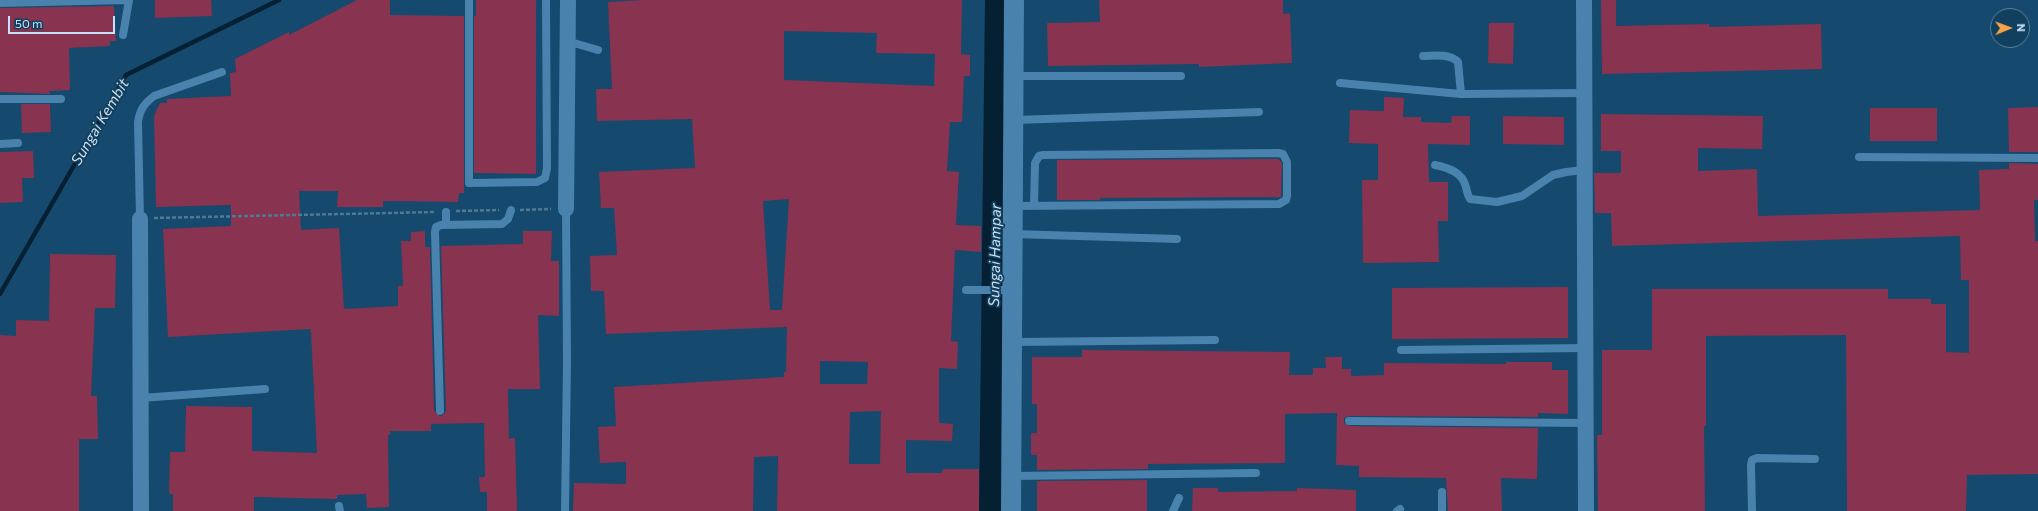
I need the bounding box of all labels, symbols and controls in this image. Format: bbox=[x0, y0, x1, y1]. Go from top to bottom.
scale bar bbox=[10, 8, 117, 34]
north arrow bbox=[1990, 8, 2030, 48]
text: 50 m bbox=[15, 16, 43, 30]
text: N bbox=[2015, 24, 2028, 32]
water label: Sungai Kembit bbox=[67, 76, 133, 168]
water label: Sungai Hampar bbox=[985, 203, 1005, 307]

